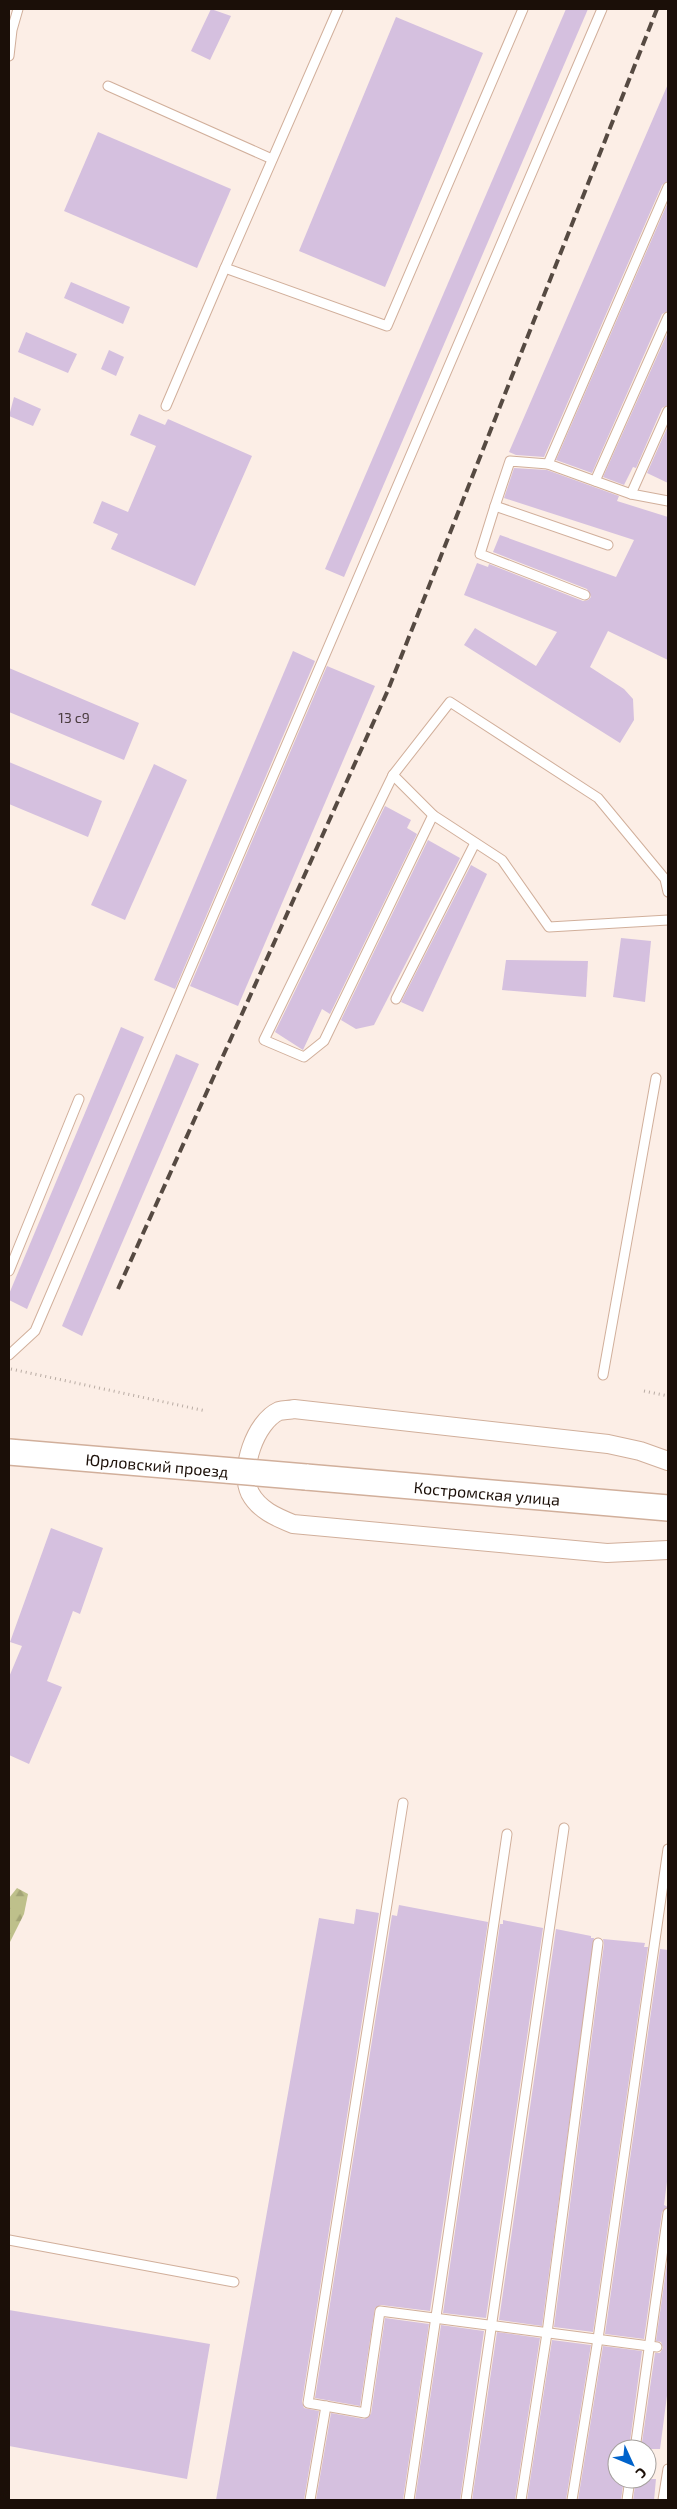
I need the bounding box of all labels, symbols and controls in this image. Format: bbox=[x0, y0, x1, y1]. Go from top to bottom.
house number: 13 с9 bbox=[58, 709, 90, 726]
street label: Юрловский проезд bbox=[85, 1449, 229, 1481]
street label: Костромская улица bbox=[413, 1477, 561, 1510]
north arrow bbox=[607, 2439, 657, 2489]
text: С bbox=[633, 2465, 651, 2482]

